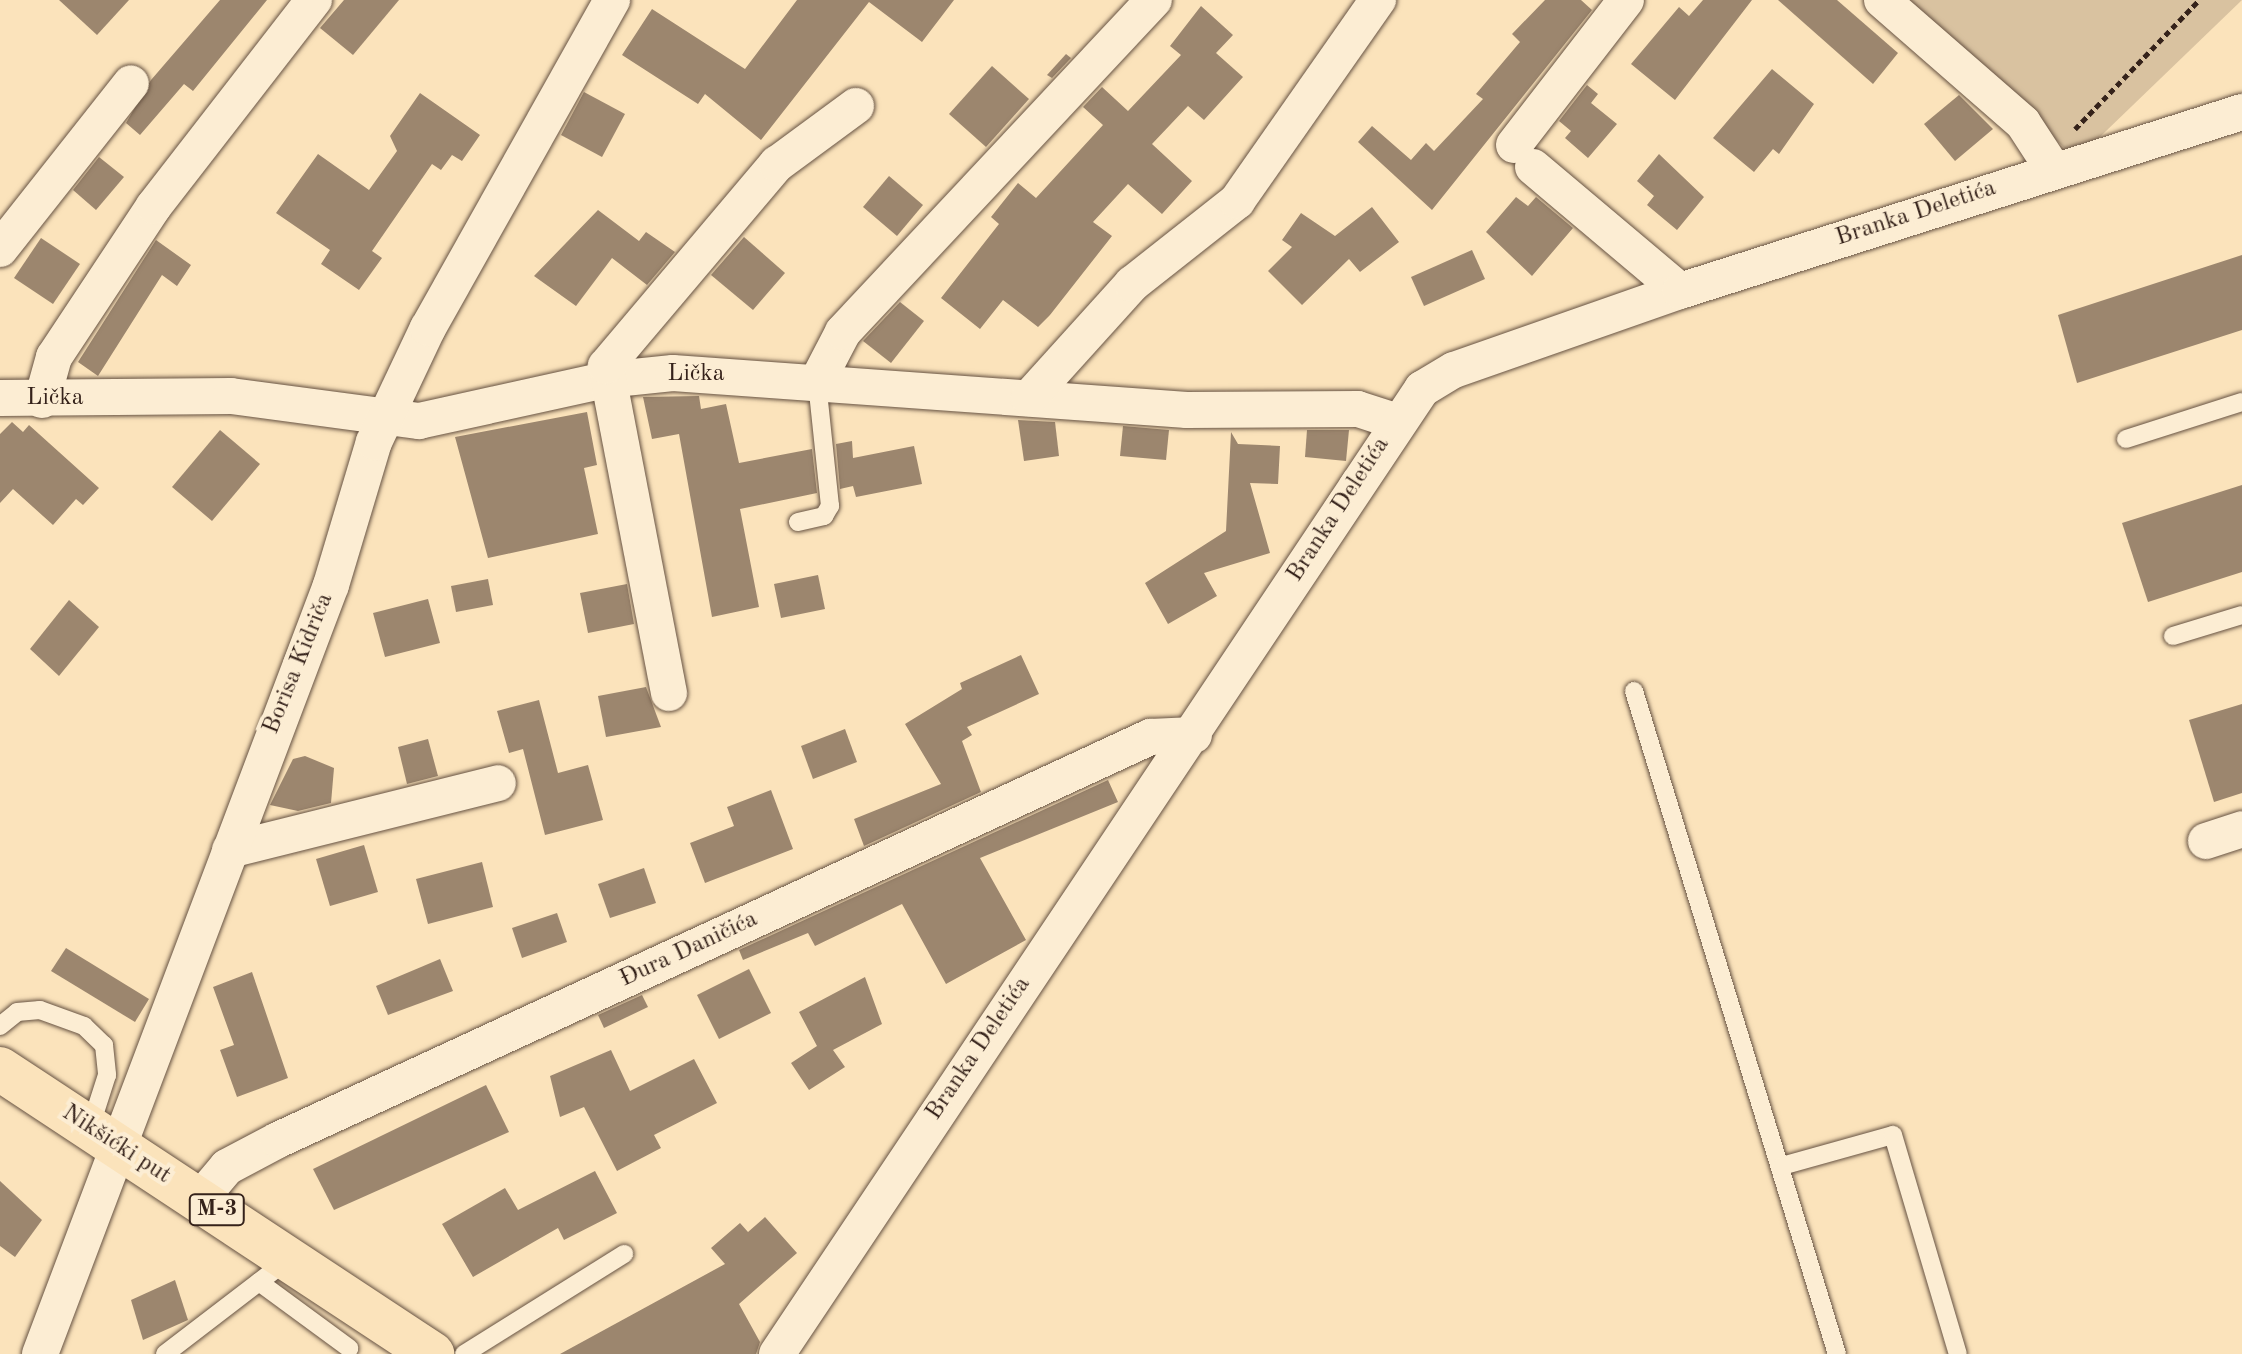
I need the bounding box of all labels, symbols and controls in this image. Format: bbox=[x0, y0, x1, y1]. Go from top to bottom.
street label: Branka Deletića bbox=[1832, 175, 2000, 253]
street label: Lička bbox=[667, 361, 725, 389]
street label: Lička bbox=[26, 385, 84, 413]
street label: Branka Deletića bbox=[1282, 432, 1396, 588]
street label: Borisa Kidriča bbox=[258, 589, 340, 739]
street label: Đura Daničića bbox=[615, 905, 763, 995]
street label: Branka Deletića bbox=[920, 972, 1038, 1126]
street label: Nikšićki put bbox=[56, 1099, 176, 1191]
road number: M-3 bbox=[187, 1192, 247, 1228]

